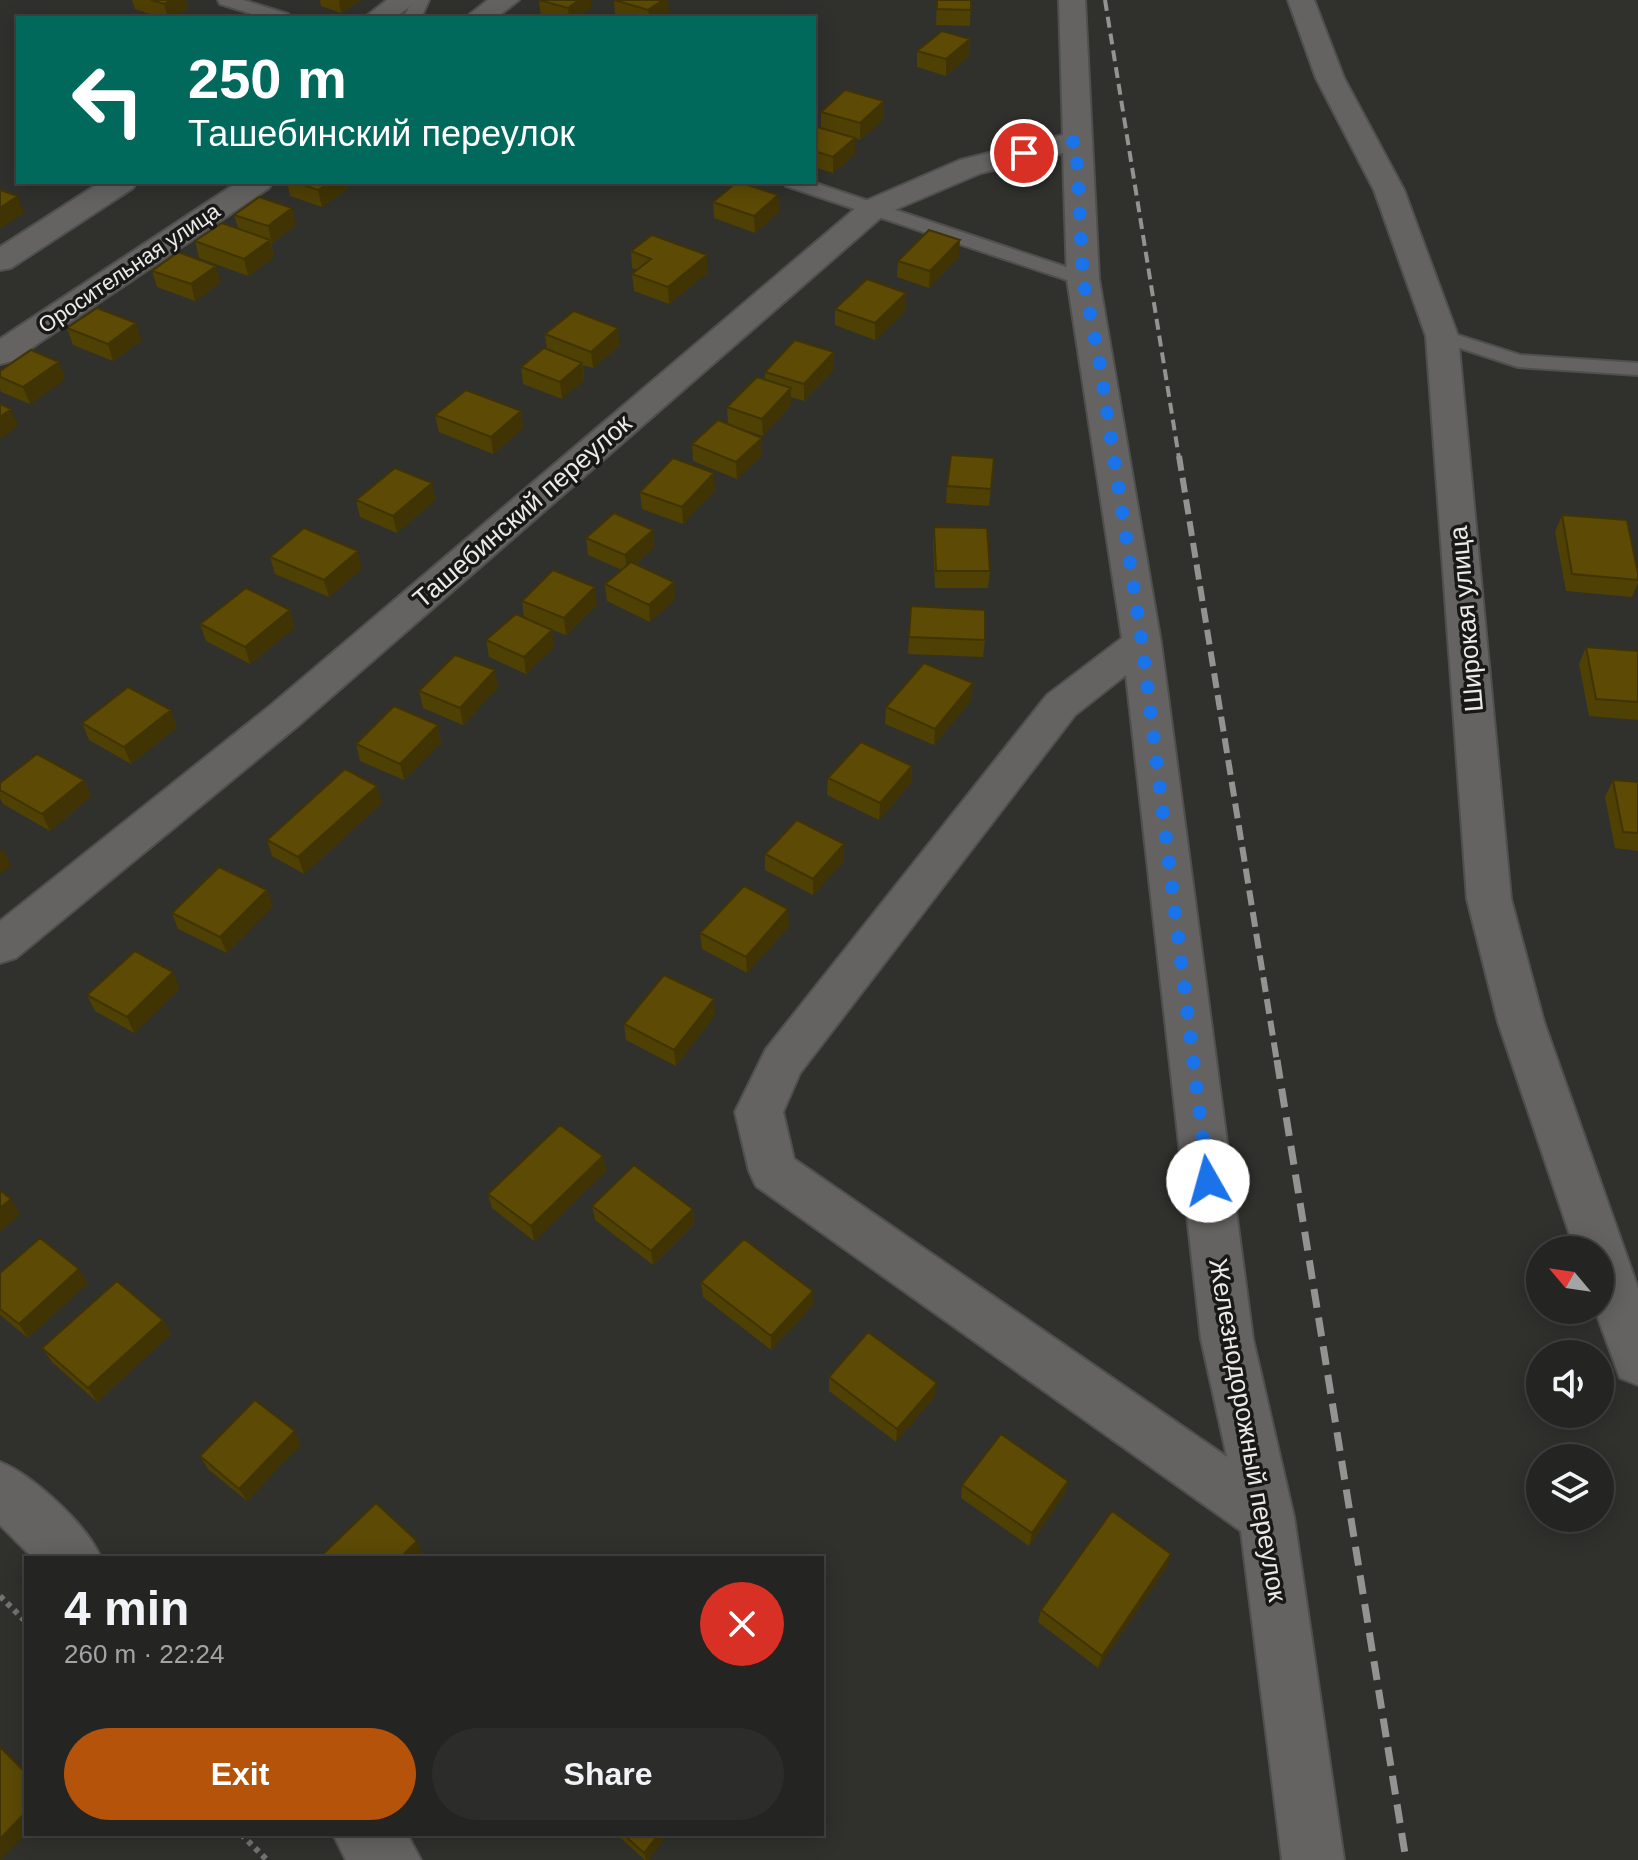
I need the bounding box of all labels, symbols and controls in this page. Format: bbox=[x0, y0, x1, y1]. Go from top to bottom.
text: 250 m bbox=[188, 47, 347, 110]
icon: left bbox=[56, 48, 160, 152]
text: Ташебинский переулок bbox=[188, 113, 575, 154]
pin bbox=[990, 119, 1058, 187]
icon: arrive bbox=[1002, 131, 1046, 175]
street label: Оросительная улица bbox=[34, 198, 225, 338]
street label: Ташебинский переулок bbox=[407, 408, 638, 614]
street label: Широкая улица bbox=[1443, 524, 1489, 713]
position arrow bbox=[1166, 1139, 1250, 1223]
north arrow bbox=[1526, 1236, 1614, 1324]
map controls bbox=[1526, 1236, 1614, 1532]
street label: Железнодорожный переулок bbox=[1203, 1256, 1293, 1604]
button: sound bbox=[1526, 1340, 1614, 1428]
button: layers bbox=[1526, 1444, 1614, 1532]
text: 4 min bbox=[64, 1582, 189, 1635]
button: close bbox=[700, 1582, 784, 1666]
text: 260 m · 22:24 bbox=[64, 1639, 224, 1669]
button: Exit bbox=[64, 1728, 416, 1820]
button: Share bbox=[432, 1728, 784, 1820]

